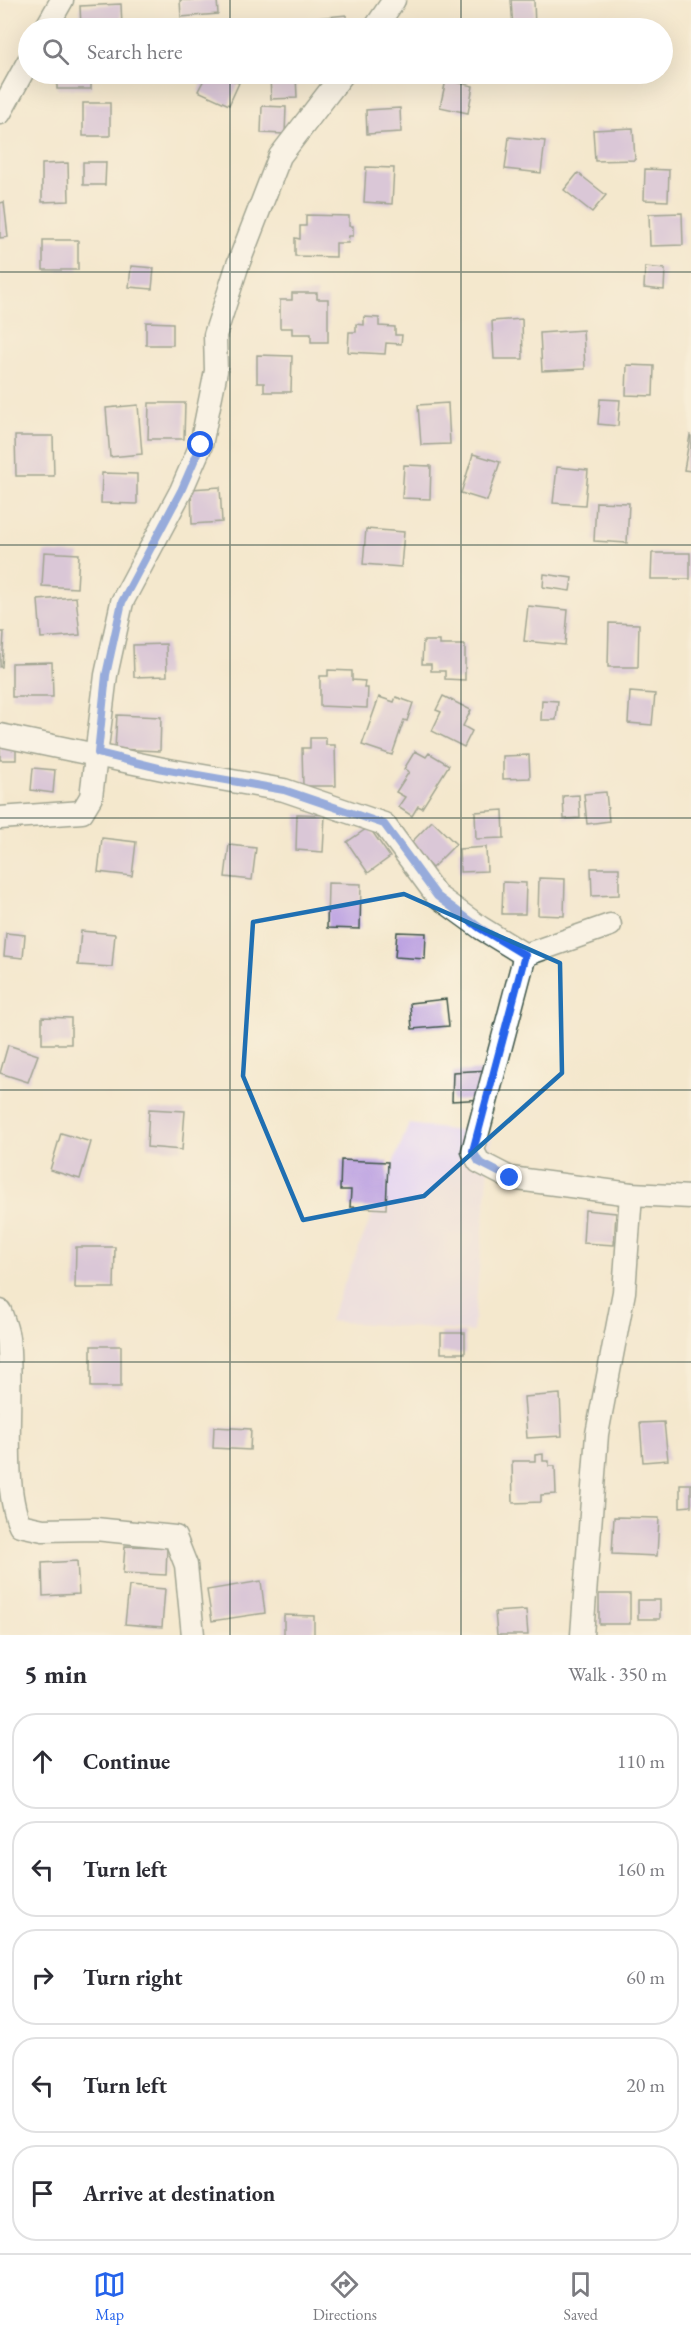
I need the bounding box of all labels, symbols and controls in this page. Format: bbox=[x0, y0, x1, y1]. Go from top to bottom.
search box bbox=[18, 18, 673, 84]
icon: search bbox=[39, 35, 72, 68]
text: Search here bbox=[87, 37, 182, 66]
route start bbox=[187, 431, 213, 457]
route end bbox=[496, 1164, 522, 1190]
text: 5 min bbox=[24, 1657, 87, 1691]
text: Walk · 350 m bbox=[568, 1661, 667, 1687]
icon: ahead bbox=[26, 1745, 59, 1778]
text: Continue bbox=[83, 1747, 170, 1776]
text: 110 m bbox=[617, 1748, 665, 1774]
icon: left bbox=[26, 1853, 59, 1886]
text: Turn left bbox=[83, 1855, 167, 1884]
text: 160 m bbox=[617, 1856, 665, 1882]
icon: right bbox=[26, 1961, 59, 1994]
text: Turn right bbox=[83, 1963, 182, 1992]
text: 60 m bbox=[626, 1964, 665, 1990]
icon: left bbox=[26, 2069, 59, 2102]
text: Turn left bbox=[83, 2071, 167, 2100]
text: 20 m bbox=[626, 2072, 665, 2098]
icon: arrive bbox=[26, 2177, 59, 2210]
text: Arrive at destination bbox=[83, 2179, 275, 2208]
tab: Map bbox=[93, 2268, 126, 2325]
tab: Directions bbox=[313, 2268, 377, 2325]
tab: Saved bbox=[563, 2268, 598, 2325]

